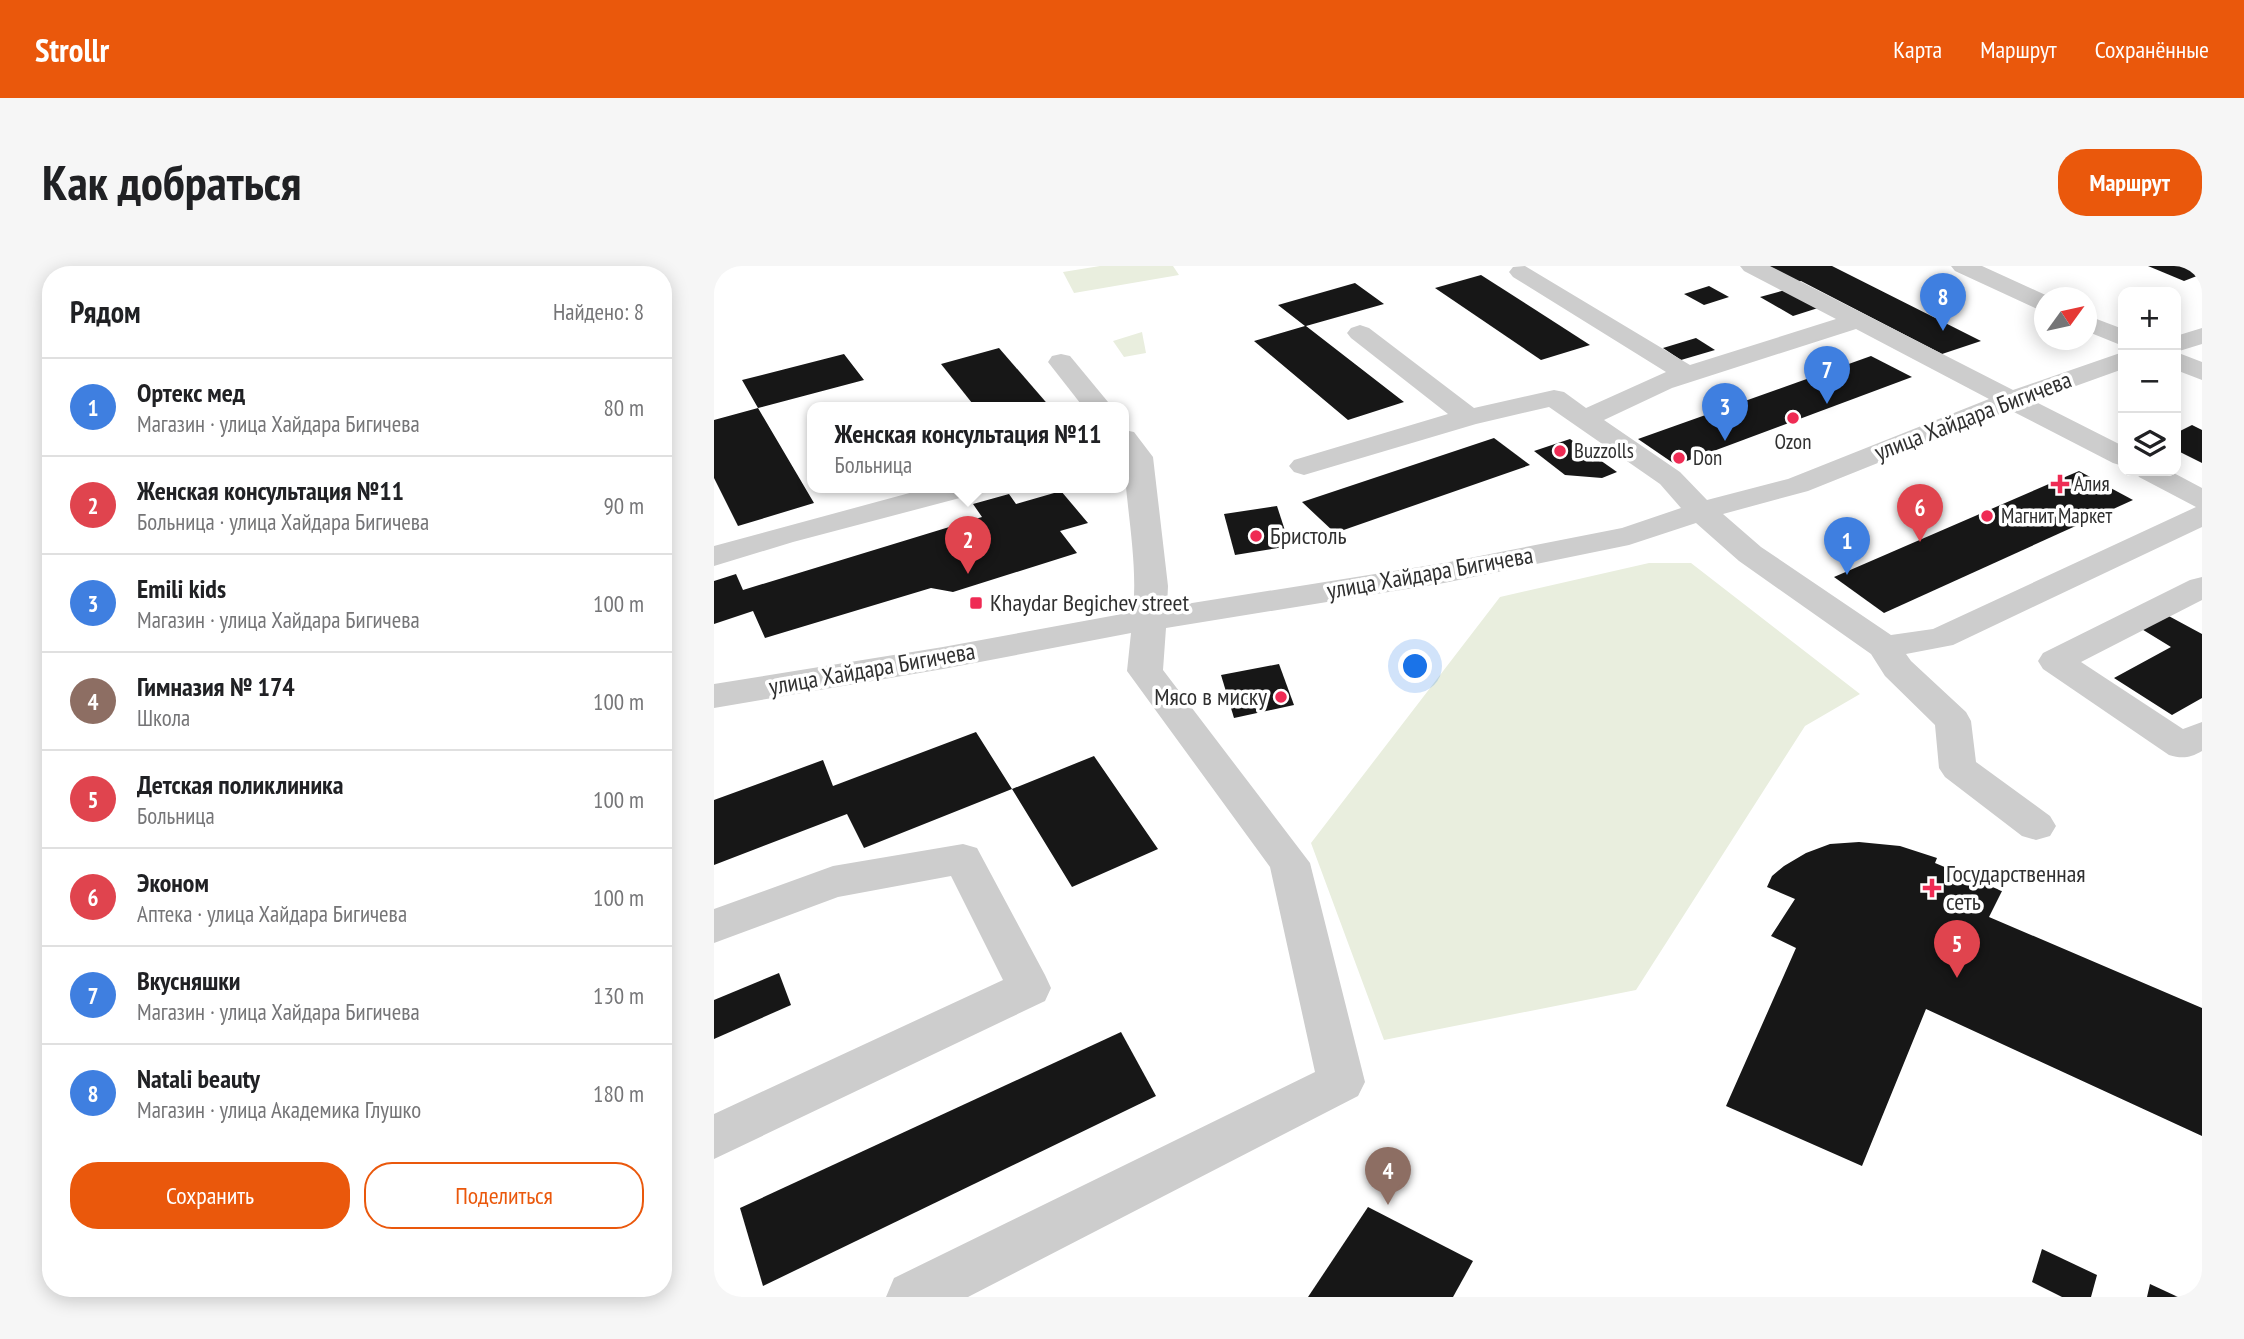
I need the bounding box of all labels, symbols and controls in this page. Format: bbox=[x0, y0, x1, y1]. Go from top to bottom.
text: Strollr bbox=[35, 28, 109, 71]
text: Карта bbox=[1893, 34, 1942, 65]
text: Маршрут bbox=[1980, 34, 2057, 65]
text: Сохранённые bbox=[2095, 34, 2209, 65]
button: Маршрут bbox=[2058, 149, 2202, 216]
text: Как добраться bbox=[42, 150, 301, 214]
pin: 8 bbox=[1920, 273, 1966, 331]
north arrow bbox=[2034, 287, 2097, 350]
map controls bbox=[2118, 287, 2181, 476]
button: + bbox=[2118, 287, 2181, 350]
text: Рядом bbox=[70, 292, 141, 331]
text: Найдено: 8 bbox=[553, 297, 644, 326]
pin: 7 bbox=[1804, 346, 1850, 404]
button: − bbox=[2118, 350, 2181, 413]
street label: улица Хайдара Бигичева bbox=[1870, 364, 2076, 467]
text: Ортекс мед bbox=[137, 376, 245, 409]
pin: 3 bbox=[1702, 383, 1748, 441]
text: 1 bbox=[88, 393, 99, 422]
text: 80 m bbox=[603, 393, 644, 422]
popup bbox=[807, 402, 1129, 493]
text: Магазин · улица Хайдара Бигичева bbox=[137, 409, 420, 438]
marker: Ozon bbox=[1785, 410, 1801, 426]
button: layers bbox=[2118, 413, 2181, 476]
text: Женская консультация №11 bbox=[835, 417, 1102, 450]
place label: Ozon bbox=[1775, 428, 1811, 455]
place label: Buzzolls bbox=[1574, 437, 1634, 464]
marker: Buzzolls bbox=[1552, 443, 1568, 459]
place label: Don bbox=[1693, 444, 1722, 471]
text: Больница bbox=[835, 450, 912, 479]
marker: Don bbox=[1671, 450, 1687, 466]
place label: Алия bbox=[2074, 470, 2110, 497]
text: Женская консультация №11 bbox=[137, 474, 404, 507]
marker: Алия bbox=[2052, 476, 2068, 492]
pin: 6 bbox=[1897, 484, 1943, 542]
text: 2 bbox=[88, 491, 99, 520]
text: 90 m bbox=[603, 491, 644, 520]
place label: Магнит Маркет bbox=[2001, 502, 2113, 529]
text: Больница · улица Хайдара Бигичева bbox=[137, 507, 429, 536]
marker: Магнит Маркет bbox=[1979, 508, 1995, 524]
pin: 2 bbox=[945, 516, 991, 574]
pin: 1 bbox=[1824, 517, 1870, 575]
place label: Бристоль bbox=[1270, 520, 1347, 551]
marker: Бристоль bbox=[1248, 528, 1264, 544]
street label: улица Хайдара Бигичева bbox=[1324, 539, 1535, 606]
text: Emili kids bbox=[137, 572, 226, 605]
place label: Khaydar Begichev street bbox=[990, 587, 1190, 618]
text: 3 bbox=[88, 589, 99, 618]
text: 100 m bbox=[593, 589, 644, 618]
marker: Khaydar Begichev street bbox=[968, 595, 984, 611]
text: Магазин · улица Хайдара Бигичева bbox=[137, 605, 420, 634]
street label: улица Хайдара Бигичева bbox=[766, 635, 977, 702]
your location bbox=[1398, 649, 1432, 683]
text: Гимназия № 174 bbox=[137, 670, 295, 703]
place label: Мясо в миску bbox=[1154, 681, 1267, 712]
text: 4 bbox=[88, 687, 99, 716]
text: 100 m bbox=[593, 687, 644, 716]
marker: Мясо в миску bbox=[1273, 689, 1289, 705]
text: Школа bbox=[137, 703, 190, 732]
text: Детская поликлиника bbox=[137, 768, 343, 801]
text: 5 bbox=[88, 785, 99, 814]
text: 100 m bbox=[593, 785, 644, 814]
text: Больница bbox=[137, 801, 215, 830]
place label: Государственная сеть bbox=[1946, 858, 2086, 917]
text: Эконом bbox=[137, 866, 209, 899]
marker: Государственная сеть bbox=[1924, 880, 1940, 896]
text: 6 bbox=[88, 883, 99, 912]
text: 100 m bbox=[593, 883, 644, 912]
text: Аптека · улица Хайдара Бигичева bbox=[137, 899, 407, 928]
pin: 5 bbox=[1934, 920, 1980, 978]
text: Вкусняшки bbox=[137, 964, 241, 997]
text: 7 bbox=[88, 981, 99, 1010]
text: 130 m bbox=[593, 981, 644, 1010]
text: Магазин · улица Хайдара Бигичева bbox=[137, 997, 420, 1026]
text: Natali beauty bbox=[137, 1062, 260, 1095]
text: 8 bbox=[88, 1079, 99, 1108]
text: 180 m bbox=[593, 1079, 644, 1108]
text: Магазин · улица Академика Глушко bbox=[137, 1095, 421, 1124]
pin: 4 bbox=[1365, 1147, 1411, 1205]
button: Сохранить bbox=[70, 1162, 350, 1229]
button: Поделиться bbox=[364, 1162, 644, 1229]

